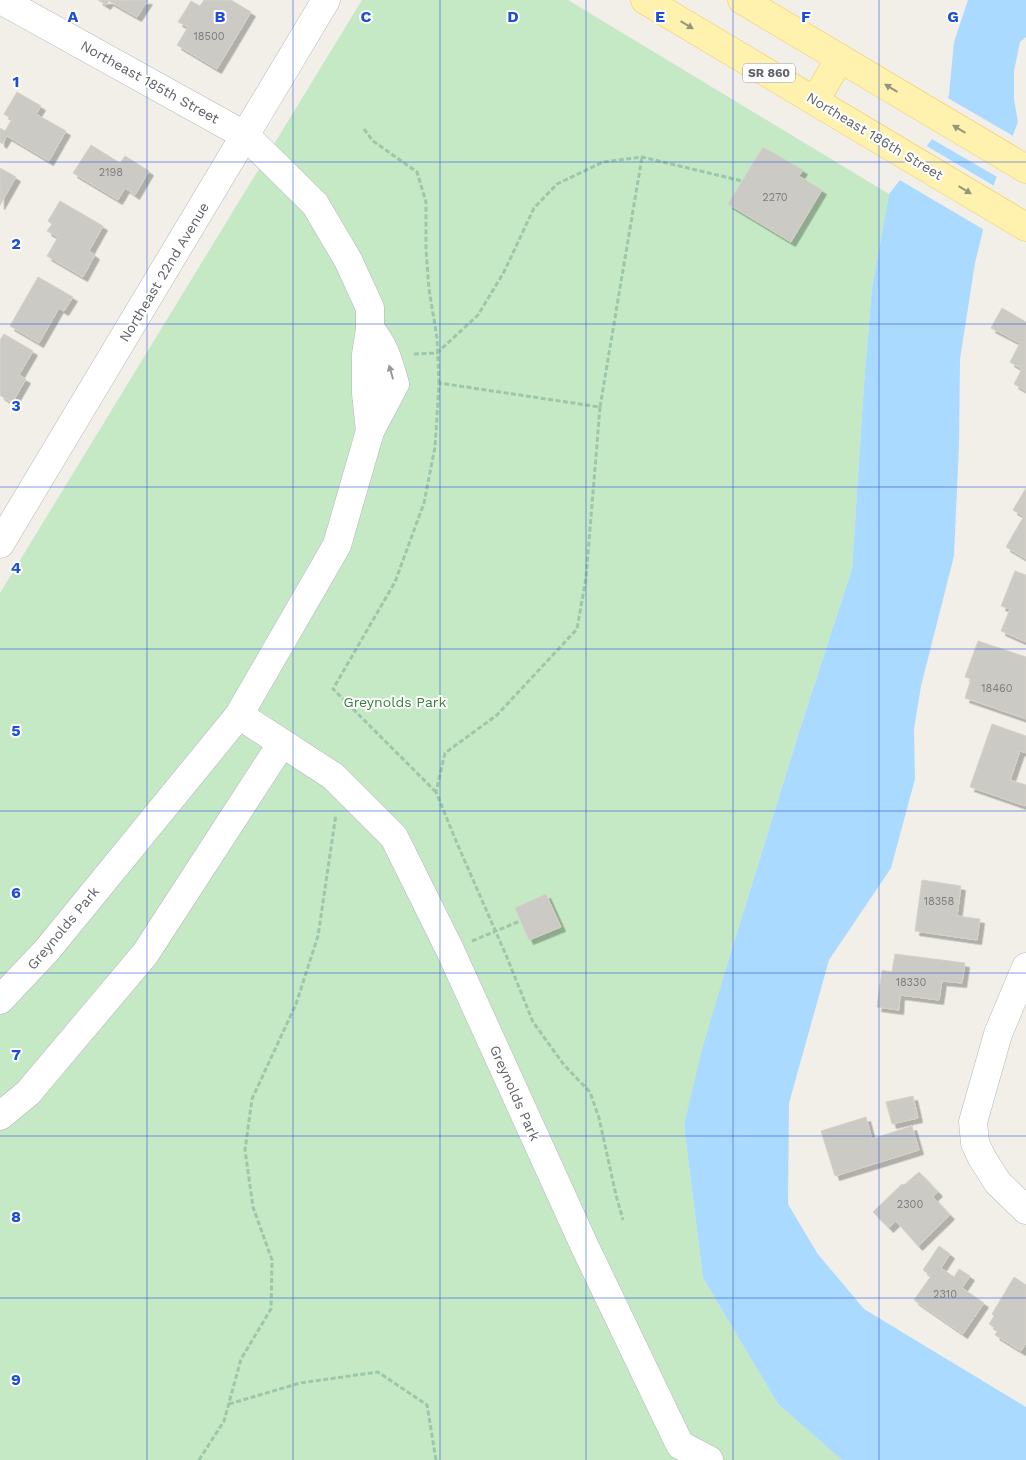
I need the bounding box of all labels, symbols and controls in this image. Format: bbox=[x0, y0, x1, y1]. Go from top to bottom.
text: A bbox=[68, 7, 79, 26]
text: B bbox=[215, 7, 226, 26]
text: C bbox=[361, 7, 372, 26]
text: D bbox=[507, 7, 519, 26]
text: E bbox=[655, 7, 665, 26]
text: F bbox=[801, 7, 811, 26]
text: G bbox=[947, 7, 959, 26]
one-way arrow bbox=[681, 20, 694, 29]
house number: 18500 bbox=[193, 30, 225, 43]
street label: Northeast 185th Street bbox=[78, 37, 222, 127]
road number: SR 860 bbox=[743, 64, 795, 82]
text: 1 bbox=[13, 72, 19, 91]
one-way arrow bbox=[884, 84, 897, 93]
street label: Northeast 186th Street bbox=[804, 89, 946, 183]
one-way arrow bbox=[951, 125, 966, 133]
house number: 2198 bbox=[99, 166, 123, 179]
one-way arrow bbox=[958, 185, 971, 194]
house number: 2270 bbox=[762, 191, 788, 204]
street label: Northeast 22nd Avenue bbox=[116, 199, 212, 345]
text: 2 bbox=[11, 234, 21, 253]
one-way arrow bbox=[387, 364, 395, 379]
text: 3 bbox=[11, 396, 21, 415]
text: 4 bbox=[11, 558, 21, 577]
house number: 18460 bbox=[981, 682, 1013, 695]
park label: Greynolds Park bbox=[344, 694, 447, 710]
text: 5 bbox=[11, 721, 21, 740]
text: 6 bbox=[11, 883, 21, 902]
street label: Greynolds Park bbox=[24, 883, 102, 973]
house number: 18358 bbox=[924, 895, 954, 908]
house number: 18330 bbox=[896, 976, 926, 989]
street label: Greynolds Park bbox=[487, 1043, 543, 1143]
text: 7 bbox=[11, 1045, 21, 1064]
house number: 2300 bbox=[897, 1198, 923, 1211]
text: 8 bbox=[11, 1207, 21, 1226]
house number: 2310 bbox=[933, 1288, 957, 1301]
text: 9 bbox=[11, 1370, 21, 1389]

